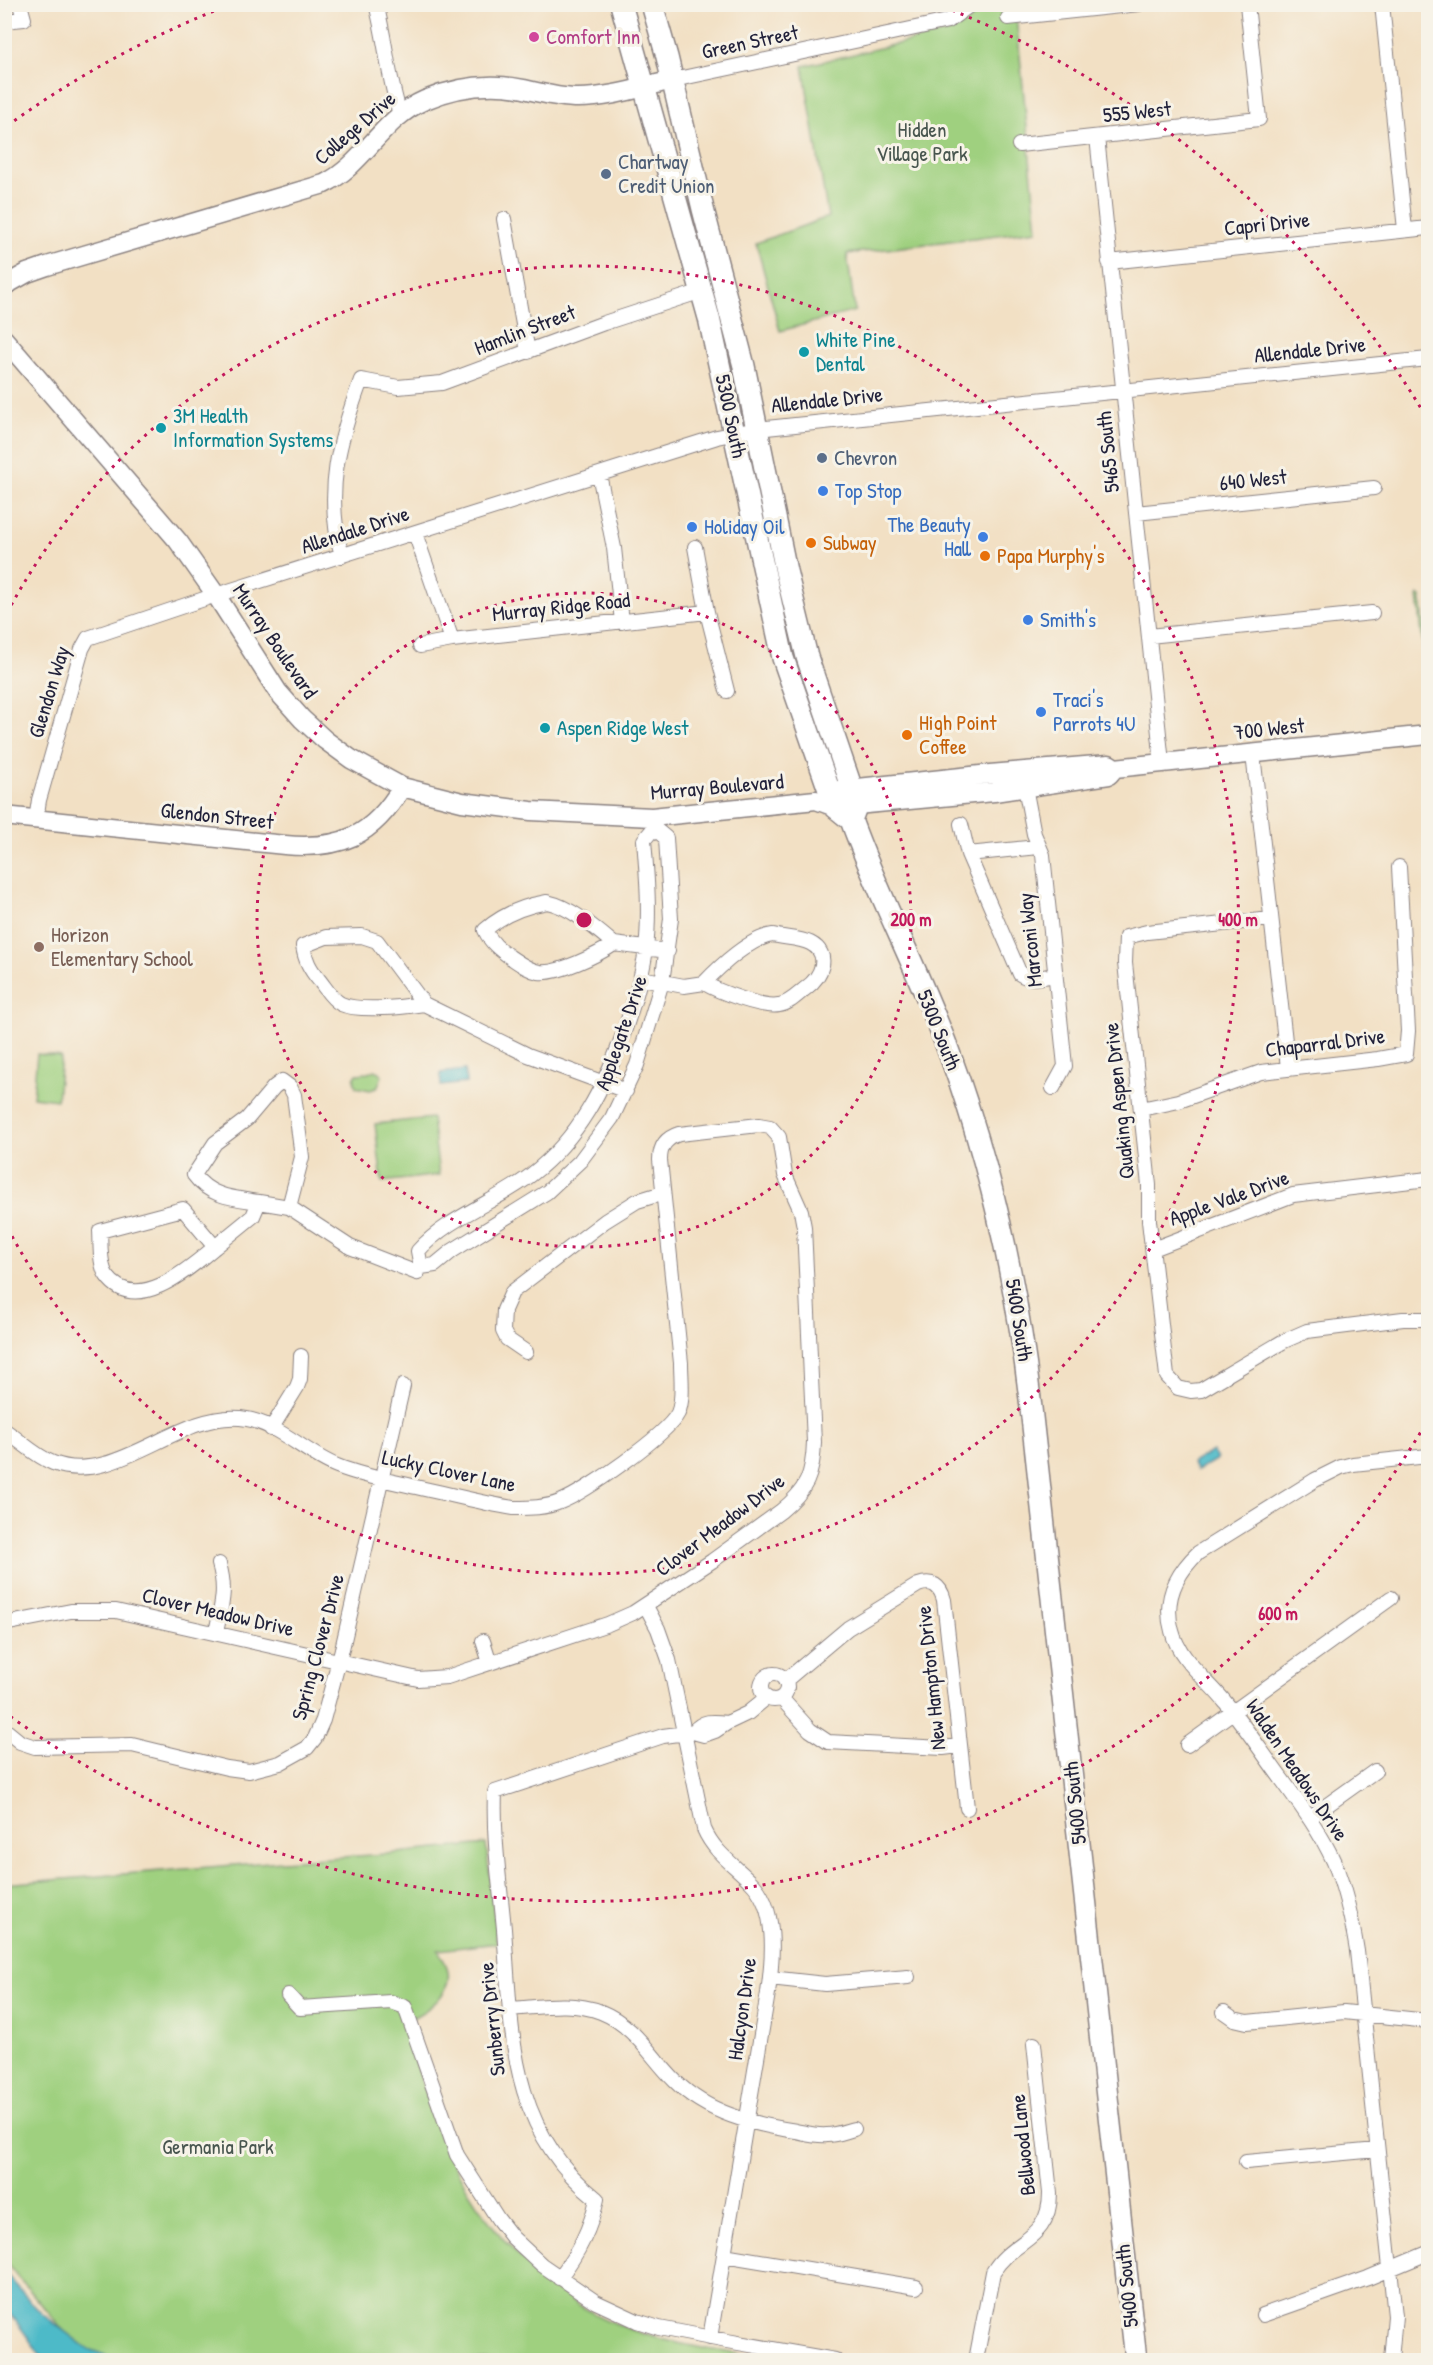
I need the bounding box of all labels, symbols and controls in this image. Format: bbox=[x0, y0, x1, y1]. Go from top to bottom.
street label: Green Street bbox=[699, 17, 802, 66]
place label: Comfort Inn bbox=[546, 22, 640, 51]
marker: Comfort Inn bbox=[527, 30, 541, 44]
street label: College Drive bbox=[308, 84, 402, 171]
street label: 555 West bbox=[1102, 93, 1173, 129]
park label: Hidden Village Park bbox=[876, 115, 968, 168]
place label: Chartway Credit Union bbox=[618, 147, 715, 200]
marker: Chartway Credit Union bbox=[599, 167, 613, 181]
street label: Capri Drive bbox=[1223, 205, 1311, 242]
street label: Hamlin Street bbox=[470, 297, 580, 362]
place label: White Pine Dental bbox=[816, 325, 896, 378]
street label: Allendale Drive bbox=[1253, 329, 1367, 370]
marker: White Pine Dental bbox=[797, 345, 811, 359]
street label: 5300 South bbox=[709, 372, 754, 460]
street label: Allendale Drive bbox=[770, 379, 884, 420]
place label: 3M Health Information Systems bbox=[173, 401, 333, 454]
street label: 5465 South bbox=[1089, 410, 1126, 494]
marker: 3M Health Information Systems bbox=[154, 421, 168, 435]
place label: Chevron bbox=[834, 443, 897, 472]
marker: Chevron bbox=[815, 451, 829, 465]
street label: 640 West bbox=[1218, 461, 1289, 497]
place label: Top Stop bbox=[835, 476, 901, 505]
marker: Top Stop bbox=[816, 484, 830, 498]
street label: Allendale Drive bbox=[297, 498, 413, 561]
place label: The Beauty Hall bbox=[887, 510, 972, 563]
place label: Holiday Oil bbox=[704, 512, 785, 541]
marker: Holiday Oil bbox=[685, 520, 699, 534]
place label: Subway bbox=[823, 528, 877, 557]
marker: The Beauty Hall bbox=[976, 530, 990, 544]
marker: Subway bbox=[804, 536, 818, 550]
place label: Papa Murphy's bbox=[997, 541, 1105, 570]
marker: Papa Murphy's bbox=[978, 549, 992, 563]
street label: Murray Boulevard bbox=[226, 577, 325, 704]
street label: Murray Ridge Road bbox=[491, 585, 631, 628]
place label: Smith's bbox=[1040, 605, 1096, 634]
marker: Smith's bbox=[1021, 613, 1035, 627]
street label: Glendon Way bbox=[21, 642, 76, 741]
place label: Traci's Parrots 4U bbox=[1053, 685, 1136, 738]
marker: Traci's Parrots 4U bbox=[1034, 705, 1048, 719]
place label: High Point Coffee bbox=[919, 708, 997, 761]
street label: 700 West bbox=[1232, 710, 1306, 747]
place label: Aspen Ridge West bbox=[557, 713, 689, 742]
marker: Aspen Ridge West bbox=[538, 721, 552, 735]
marker: High Point Coffee bbox=[900, 728, 914, 742]
street label: Murray Boulevard bbox=[649, 766, 785, 807]
street label: Glendon Street bbox=[159, 795, 276, 836]
street label: Marconi Way bbox=[1010, 891, 1049, 989]
text: 200 m bbox=[891, 907, 931, 932]
text: 400 m bbox=[1218, 907, 1258, 932]
centre of rings bbox=[574, 910, 594, 930]
place label: Horizon Elementary School bbox=[51, 920, 193, 973]
marker: Horizon Elementary School bbox=[32, 940, 46, 954]
street label: Applegate Drive bbox=[587, 972, 654, 1094]
street label: 5300 South bbox=[910, 985, 969, 1075]
street label: Quaking Aspen Drive bbox=[1096, 1021, 1141, 1181]
street label: Chaparral Drive bbox=[1264, 1021, 1386, 1064]
street label: Apple Vale Drive bbox=[1165, 1162, 1293, 1233]
street label: 5400 South bbox=[999, 1277, 1040, 1363]
street label: Lucky Clover Lane bbox=[380, 1442, 519, 1499]
street label: Clover Meadow Drive bbox=[649, 1466, 790, 1583]
street label: Spring Clover Drive bbox=[284, 1571, 351, 1723]
street label: Clover Meadow Drive bbox=[139, 1580, 297, 1643]
text: 600 m bbox=[1258, 1601, 1298, 1626]
street label: New Hampton Drive bbox=[909, 1604, 952, 1752]
street label: Walden Meadows Drive bbox=[1239, 1693, 1356, 1846]
street label: 5400 South bbox=[1056, 1760, 1093, 1846]
street label: Halcyon Drive bbox=[720, 1956, 763, 2062]
street label: Sunberry Drive bbox=[471, 1961, 512, 2077]
street label: Bellwood Lane bbox=[1003, 2093, 1042, 2197]
park label: Germania Park bbox=[162, 2132, 274, 2161]
street label: 5400 South bbox=[1108, 2243, 1145, 2329]

